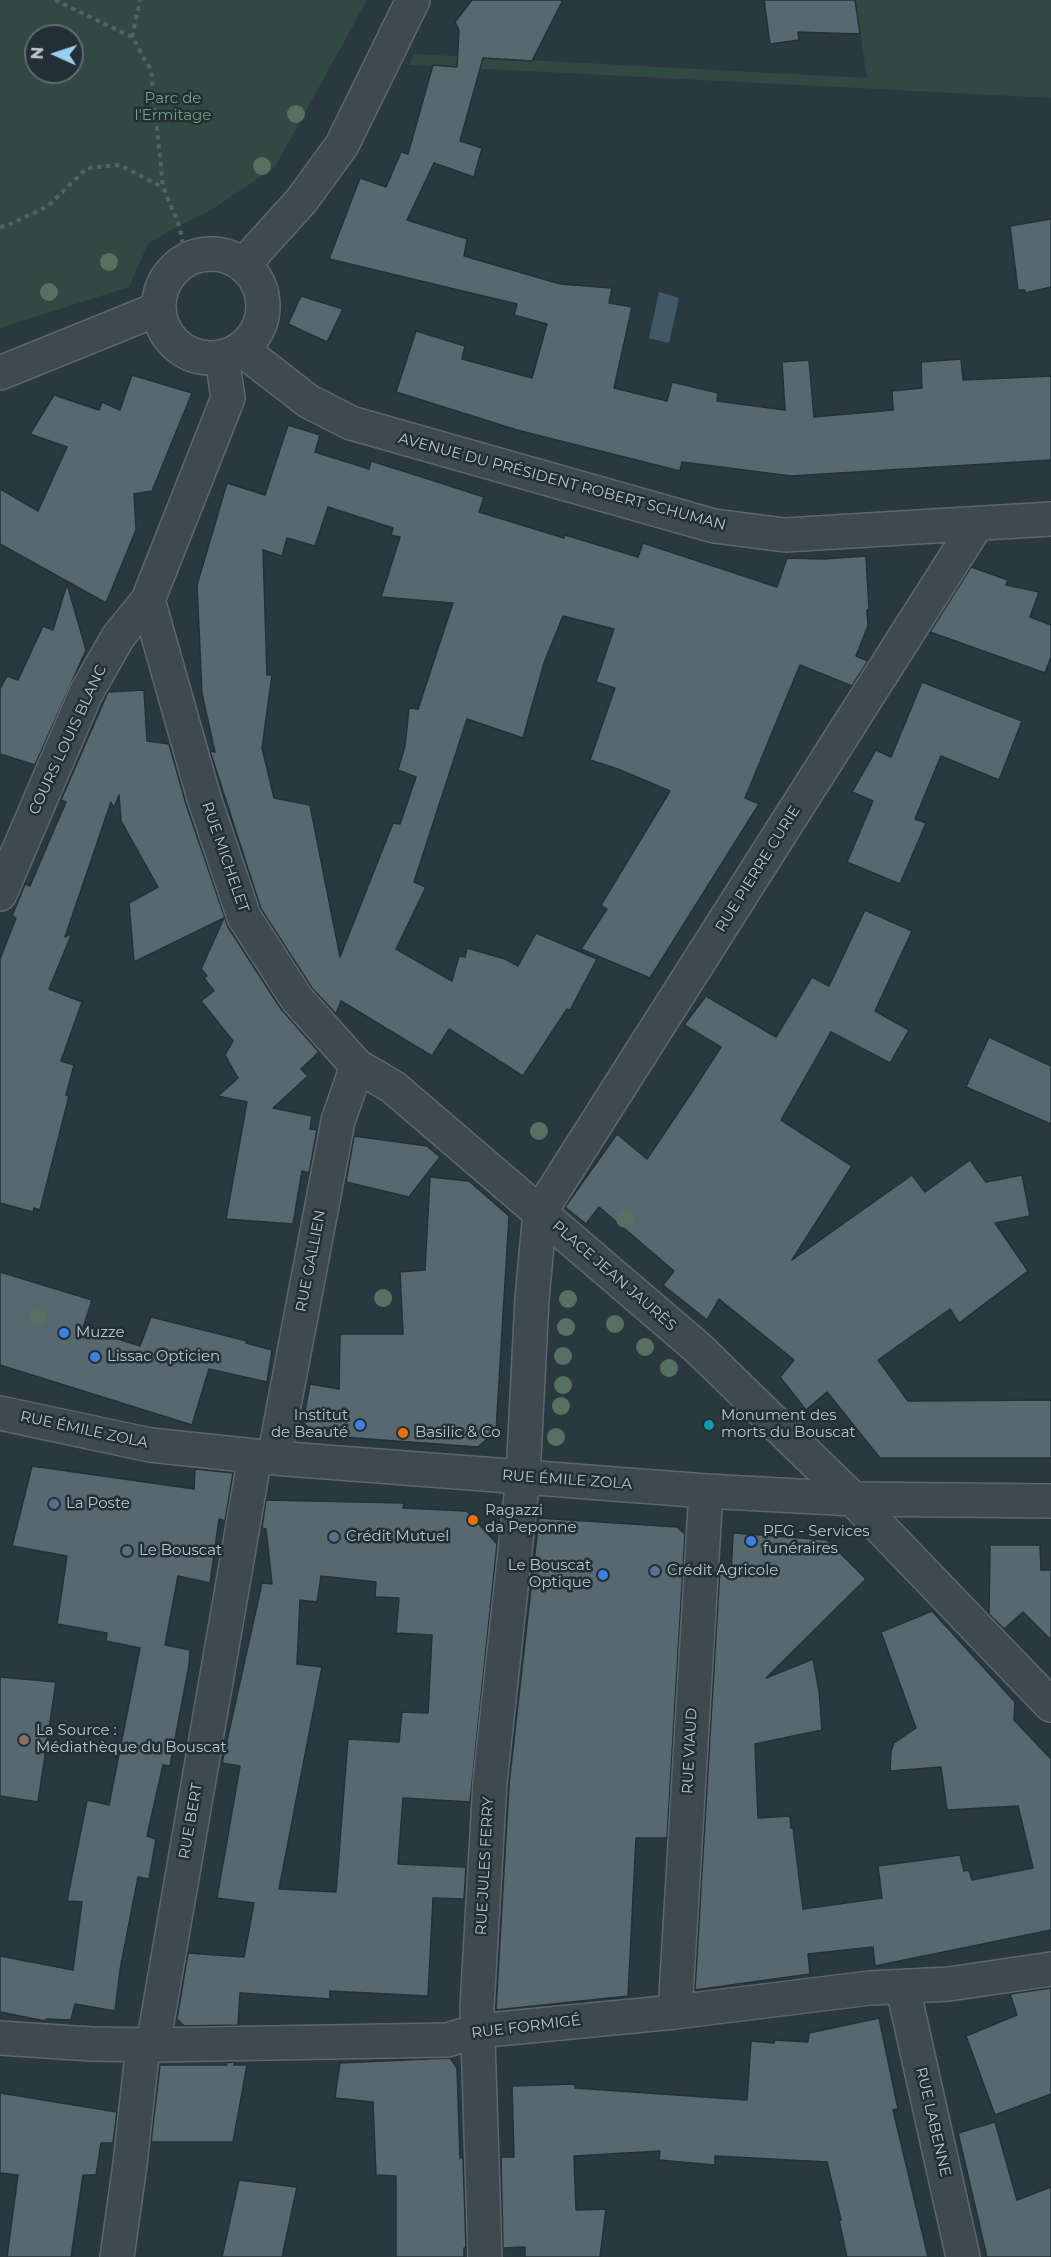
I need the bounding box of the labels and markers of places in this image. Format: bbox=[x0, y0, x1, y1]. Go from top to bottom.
place label: Muzze bbox=[76, 1324, 125, 1342]
marker: Muzze bbox=[57, 1326, 71, 1340]
place label: Lissac Opticien bbox=[107, 1348, 220, 1366]
marker: Lissac Opticien bbox=[88, 1350, 102, 1364]
place label: Institut de Beauté bbox=[271, 1407, 348, 1442]
place label: Monument des morts du Bouscat bbox=[721, 1407, 856, 1442]
marker: Institut de Beauté bbox=[353, 1418, 367, 1432]
marker: Monument des morts du Bouscat bbox=[702, 1418, 716, 1432]
place label: Basilic & Co bbox=[415, 1424, 501, 1442]
marker: Basilic & Co bbox=[396, 1426, 410, 1440]
place label: La Poste bbox=[66, 1495, 130, 1513]
marker: La Poste bbox=[47, 1497, 61, 1511]
place label: Ragazzi da Peponne bbox=[485, 1502, 577, 1537]
marker: Ragazzi da Peponne bbox=[466, 1513, 480, 1527]
place label: PFG - Services funéraires bbox=[763, 1523, 870, 1558]
place label: Crédit Mutuel bbox=[346, 1528, 449, 1546]
marker: Crédit Mutuel bbox=[327, 1530, 341, 1544]
marker: PFG - Services funéraires bbox=[744, 1534, 758, 1548]
place label: Le Bouscat bbox=[139, 1542, 222, 1560]
marker: Le Bouscat bbox=[120, 1544, 134, 1558]
place label: Le Bouscat Optique bbox=[508, 1557, 591, 1592]
place label: Crédit Agricole bbox=[667, 1562, 778, 1580]
marker: Crédit Agricole bbox=[648, 1564, 662, 1578]
marker: Le Bouscat Optique bbox=[596, 1568, 610, 1582]
place label: La Source : Médiathèque du Bouscat bbox=[36, 1722, 227, 1757]
marker: La Source : Médiathèque du Bouscat bbox=[17, 1733, 31, 1747]

